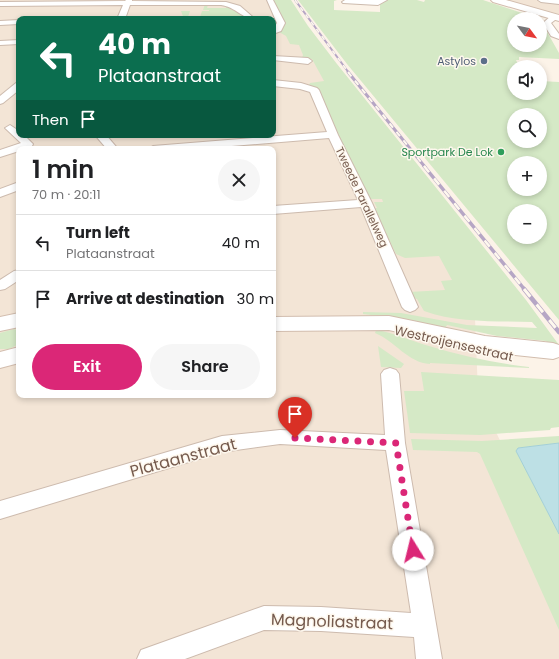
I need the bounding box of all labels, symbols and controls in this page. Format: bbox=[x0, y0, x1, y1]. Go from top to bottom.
north arrow bbox=[507, 12, 547, 52]
map controls bbox=[507, 12, 547, 244]
text: 40 m bbox=[98, 25, 171, 64]
icon: left bbox=[32, 32, 84, 84]
place label: Astylos bbox=[437, 53, 476, 69]
marker: Astylos bbox=[479, 56, 489, 66]
button: sound bbox=[507, 60, 547, 100]
text: Plataanstraat bbox=[98, 63, 221, 88]
icon: arrive bbox=[77, 108, 99, 130]
button: search bbox=[507, 108, 547, 148]
text: Then bbox=[32, 109, 69, 130]
street label: Tweede Parallelweg bbox=[332, 144, 392, 250]
place label: Sportpark De Lok bbox=[401, 144, 493, 160]
marker: Sportpark De Lok bbox=[496, 147, 506, 157]
text: 1 min bbox=[32, 153, 94, 186]
button: + bbox=[507, 156, 547, 196]
button: close bbox=[218, 159, 260, 201]
text: 70 m · 20:11 bbox=[32, 185, 101, 204]
button: − bbox=[507, 204, 547, 244]
text: Turn left bbox=[66, 222, 130, 243]
icon: left bbox=[32, 232, 54, 254]
text: 40 m bbox=[222, 232, 260, 253]
text: Plataanstraat bbox=[66, 244, 155, 263]
icon: arrive bbox=[32, 288, 54, 310]
text: Arrive at destination bbox=[66, 288, 224, 309]
text: 30 m bbox=[236, 288, 274, 309]
street label: Westroijensestraat bbox=[392, 321, 516, 366]
button: Exit bbox=[32, 344, 142, 390]
button: Share bbox=[150, 344, 260, 390]
pin bbox=[278, 397, 312, 438]
icon: arrive bbox=[284, 403, 306, 425]
street label: Plataanstraat bbox=[127, 432, 239, 483]
position arrow bbox=[392, 529, 434, 571]
street label: Magnoliastraat bbox=[271, 608, 394, 635]

